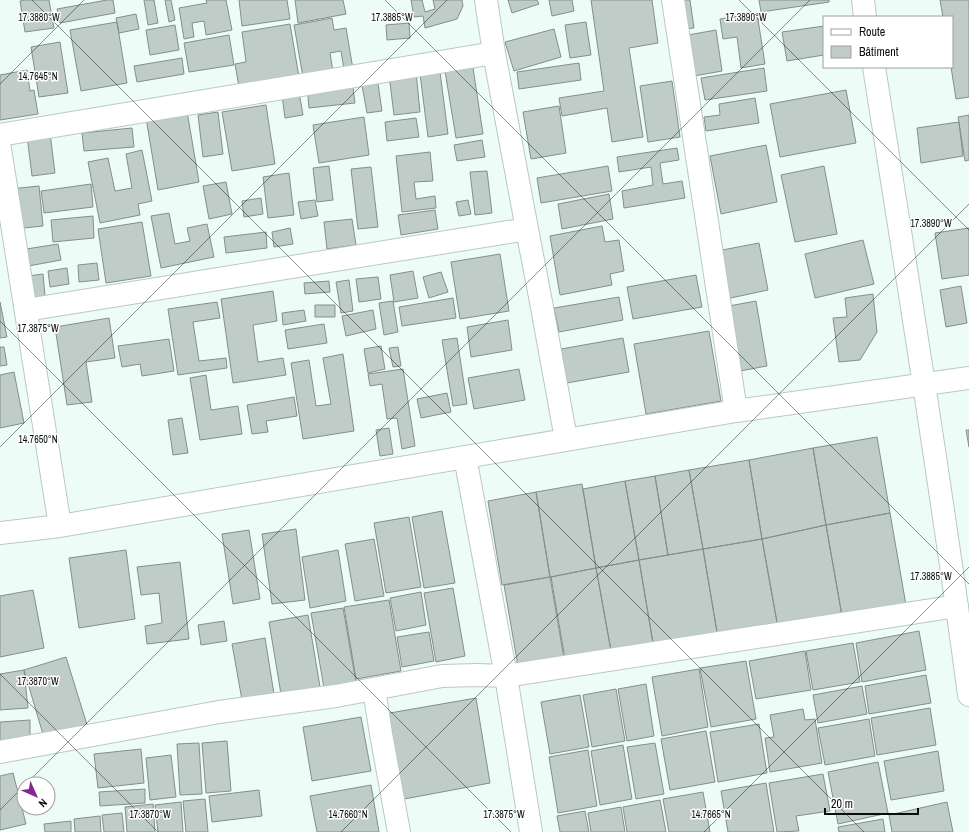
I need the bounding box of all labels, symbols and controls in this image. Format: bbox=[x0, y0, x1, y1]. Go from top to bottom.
text: 17.3880°W bbox=[18, 11, 60, 24]
text: 17.3885°W bbox=[371, 11, 413, 24]
text: 17.3890°W bbox=[725, 11, 767, 24]
legend bbox=[823, 16, 953, 68]
text: Route bbox=[859, 24, 885, 40]
text: Bâtiment bbox=[859, 44, 899, 60]
text: 14.7645°N bbox=[18, 70, 58, 83]
text: 17.3890°W bbox=[910, 217, 952, 230]
text: 17.3875°W bbox=[17, 322, 59, 335]
text: 14.7650°N bbox=[18, 433, 58, 446]
text: 17.3885°W bbox=[910, 570, 952, 583]
text: 17.3870°W bbox=[17, 675, 59, 688]
north arrow bbox=[16, 776, 56, 816]
scale bar bbox=[825, 790, 918, 816]
text: N bbox=[36, 796, 50, 810]
text: 20 m bbox=[831, 796, 853, 812]
text: 17.3870°W bbox=[129, 808, 171, 821]
text: 14.7660°N bbox=[328, 808, 368, 821]
text: 17.3875°W bbox=[483, 808, 525, 821]
text: 14.7665°N bbox=[691, 808, 731, 821]

